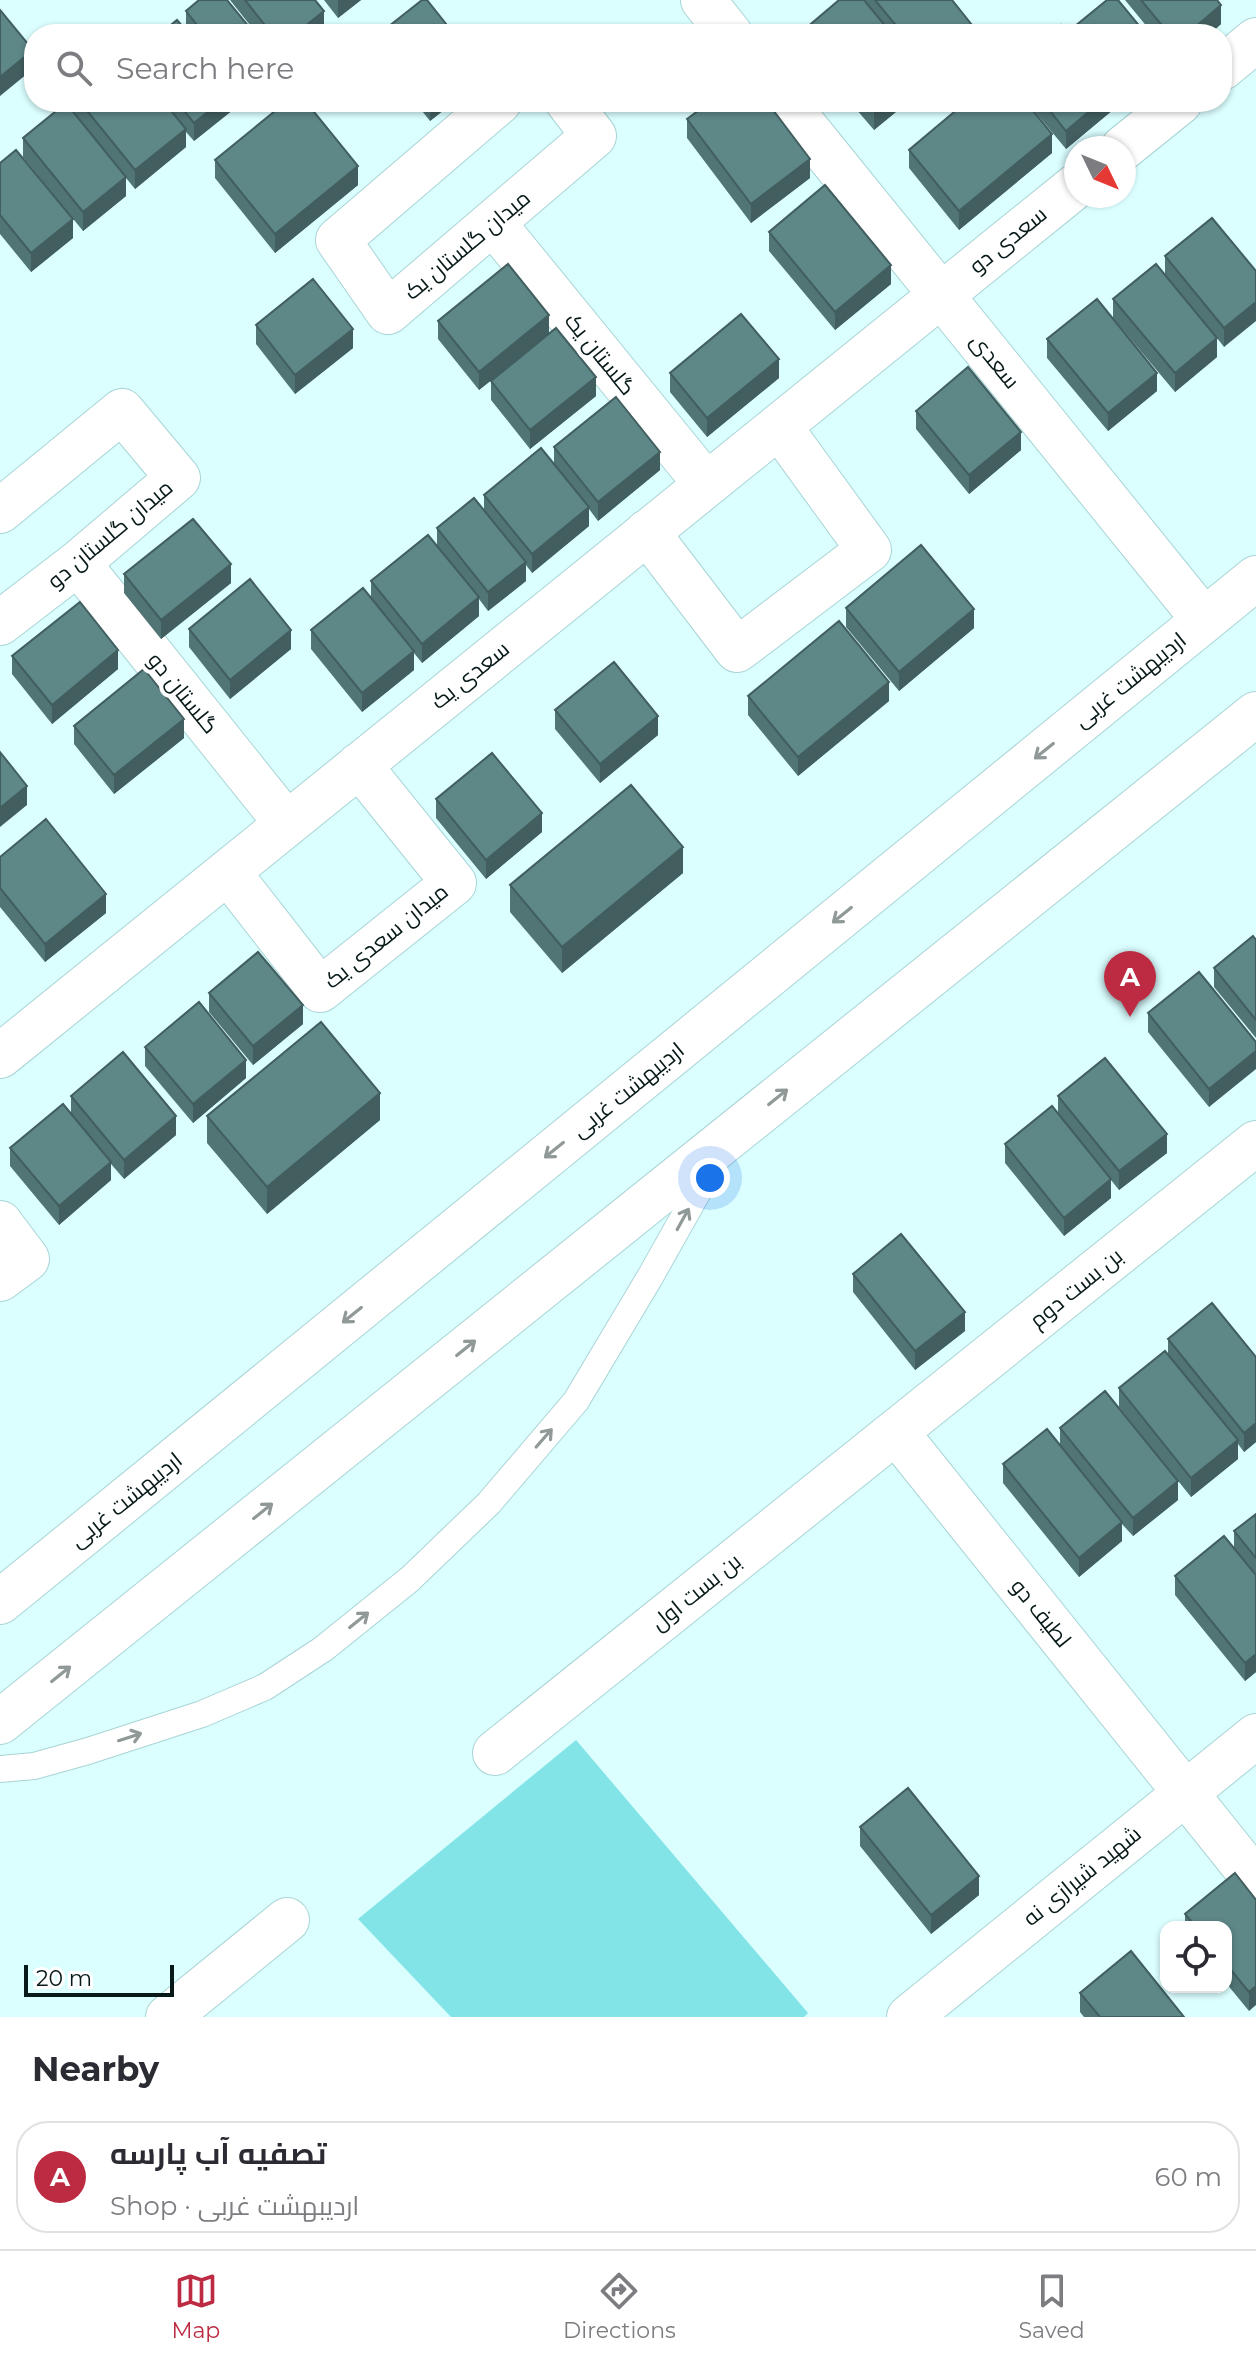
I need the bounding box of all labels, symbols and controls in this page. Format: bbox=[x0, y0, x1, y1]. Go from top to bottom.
search box bbox=[24, 24, 1232, 112]
icon: search bbox=[52, 46, 96, 90]
text: Search here bbox=[116, 50, 294, 87]
north arrow bbox=[1064, 136, 1136, 208]
street label: میدان گلستان یک bbox=[398, 184, 536, 306]
street label: سعدی دو bbox=[964, 201, 1052, 279]
street label: گلستان یک bbox=[559, 308, 641, 400]
street label: سعدی bbox=[964, 328, 1026, 394]
street label: میدان گلستان دو bbox=[42, 474, 178, 594]
street label: اردیبهشت غربی bbox=[1068, 626, 1192, 734]
street label: سعدی یک bbox=[425, 635, 515, 715]
street label: گلستان دو bbox=[142, 647, 224, 739]
one-way arrow bbox=[1034, 742, 1054, 760]
street label: میدان سعدی یک bbox=[318, 878, 454, 994]
one-way arrow bbox=[832, 906, 853, 924]
pin: A bbox=[1104, 951, 1156, 1017]
street label: اردیبهشت غربی bbox=[566, 1036, 690, 1144]
one-way arrow bbox=[767, 1089, 788, 1106]
one-way arrow bbox=[544, 1141, 565, 1159]
your location bbox=[690, 1158, 730, 1198]
one-way arrow bbox=[675, 1208, 691, 1231]
street label: بن بست دوم bbox=[1024, 1242, 1129, 1335]
one-way arrow bbox=[343, 1306, 363, 1324]
one-way arrow bbox=[455, 1339, 476, 1357]
one-way arrow bbox=[535, 1429, 553, 1449]
street label: اردیبهشت غربی bbox=[64, 1446, 188, 1554]
one-way arrow bbox=[253, 1502, 273, 1520]
street label: بن بست اول bbox=[645, 1547, 747, 1637]
street label: لطیف دو bbox=[1005, 1573, 1077, 1653]
one-way arrow bbox=[348, 1611, 369, 1629]
one-way arrow bbox=[50, 1665, 71, 1682]
one-way arrow bbox=[117, 1729, 142, 1744]
street label: شهید شیرازی نه bbox=[1018, 1820, 1146, 1932]
map controls bbox=[1160, 1921, 1232, 1993]
button: locate bbox=[1160, 1921, 1232, 1993]
scale bar bbox=[24, 1961, 174, 1997]
text: 20 m bbox=[36, 1965, 92, 1992]
text: Nearby bbox=[32, 2048, 159, 2090]
text: تصفیه آب پارسه bbox=[110, 2135, 327, 2172]
text: A bbox=[50, 2161, 70, 2193]
text: 60 m bbox=[1155, 2161, 1222, 2193]
text: Shop · اردیبهشت غربی bbox=[110, 2190, 359, 2222]
tab: Map bbox=[171, 2269, 220, 2344]
tab: Directions bbox=[563, 2269, 676, 2344]
tab: Saved bbox=[1019, 2269, 1085, 2344]

